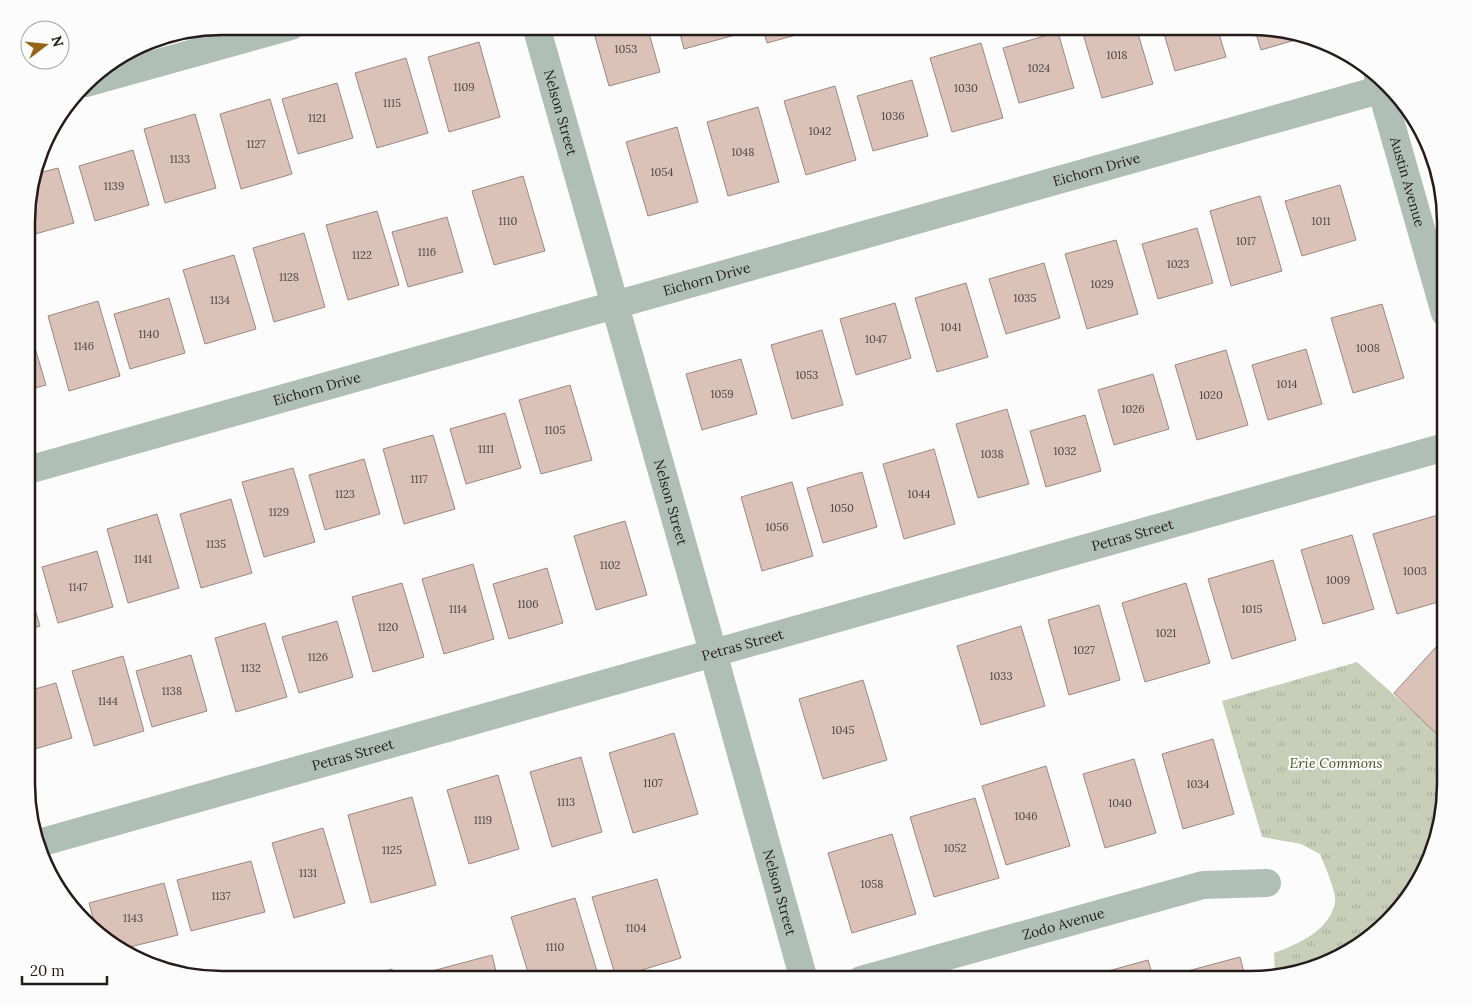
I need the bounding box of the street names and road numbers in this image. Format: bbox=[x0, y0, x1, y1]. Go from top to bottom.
street label: Nelson Street bbox=[540, 68, 581, 158]
street label: Austin Avenue bbox=[1386, 134, 1429, 229]
street label: Eichorn Drive bbox=[1051, 148, 1143, 190]
street label: Eichorn Drive bbox=[661, 258, 753, 300]
street label: Eichorn Drive bbox=[271, 368, 363, 410]
street label: Nelson Street bbox=[650, 457, 692, 548]
street label: Petras Street bbox=[1089, 515, 1176, 555]
street label: Petras Street bbox=[700, 625, 786, 665]
street label: Petras Street bbox=[310, 734, 396, 775]
street label: Nelson Street bbox=[759, 847, 800, 938]
street label: Zodo Avenue bbox=[1020, 904, 1107, 944]

